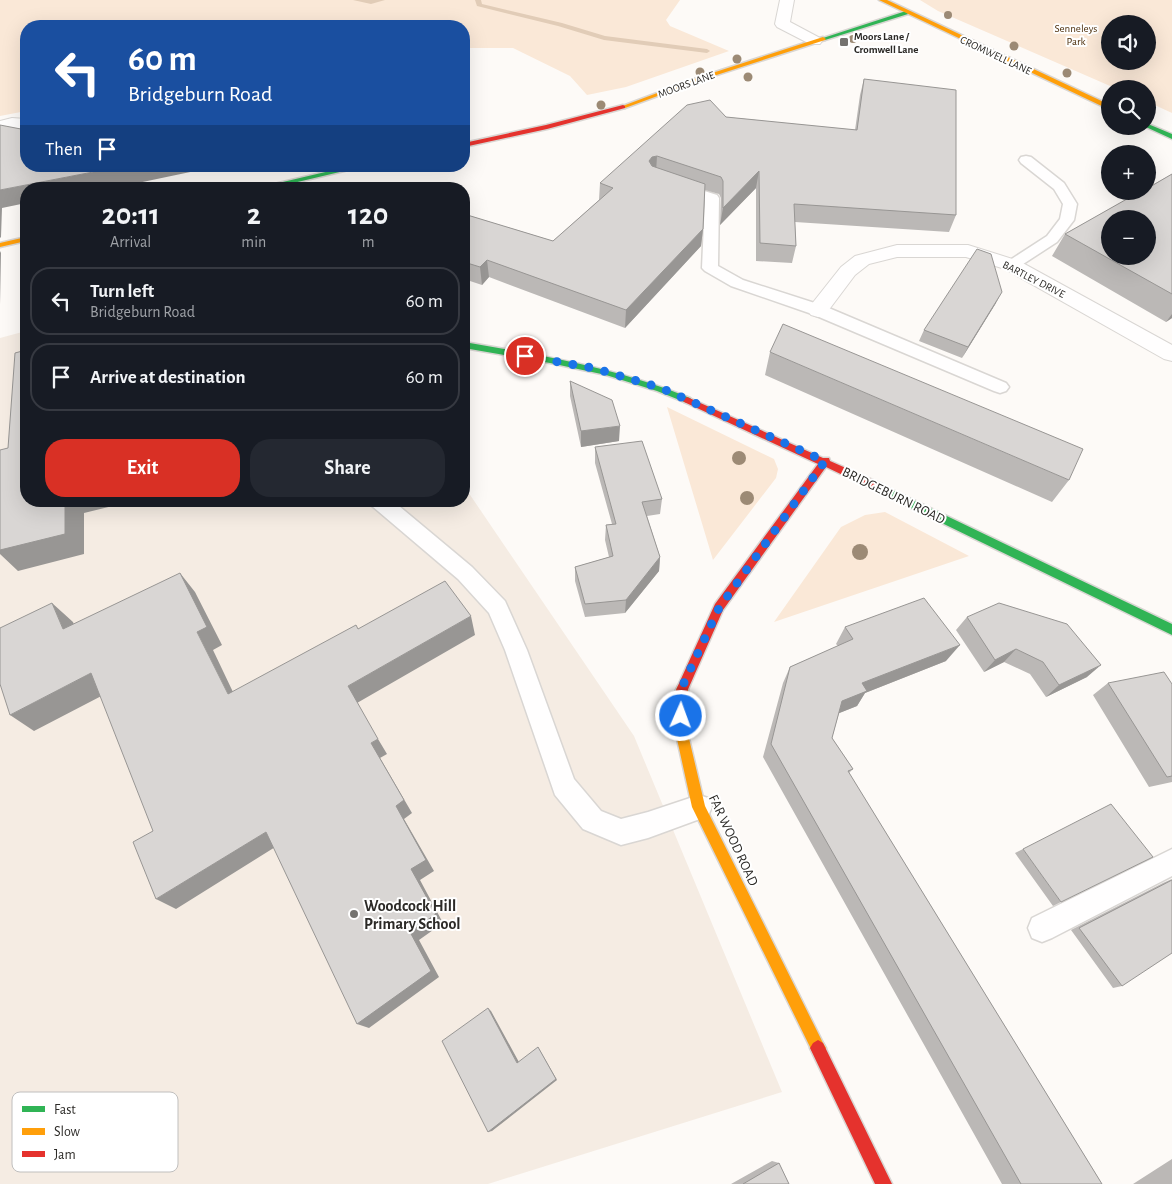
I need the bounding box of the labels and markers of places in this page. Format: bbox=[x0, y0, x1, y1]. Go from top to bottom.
place label: Moors Lane / Cromwell Lane bbox=[854, 31, 919, 55]
marker: Moors Lane / Cromwell Lane bbox=[838, 36, 850, 48]
pin bbox=[504, 335, 546, 377]
place label: Woodcock Hill Primary School bbox=[364, 898, 461, 933]
marker: Woodcock Hill Primary School bbox=[348, 908, 360, 920]

